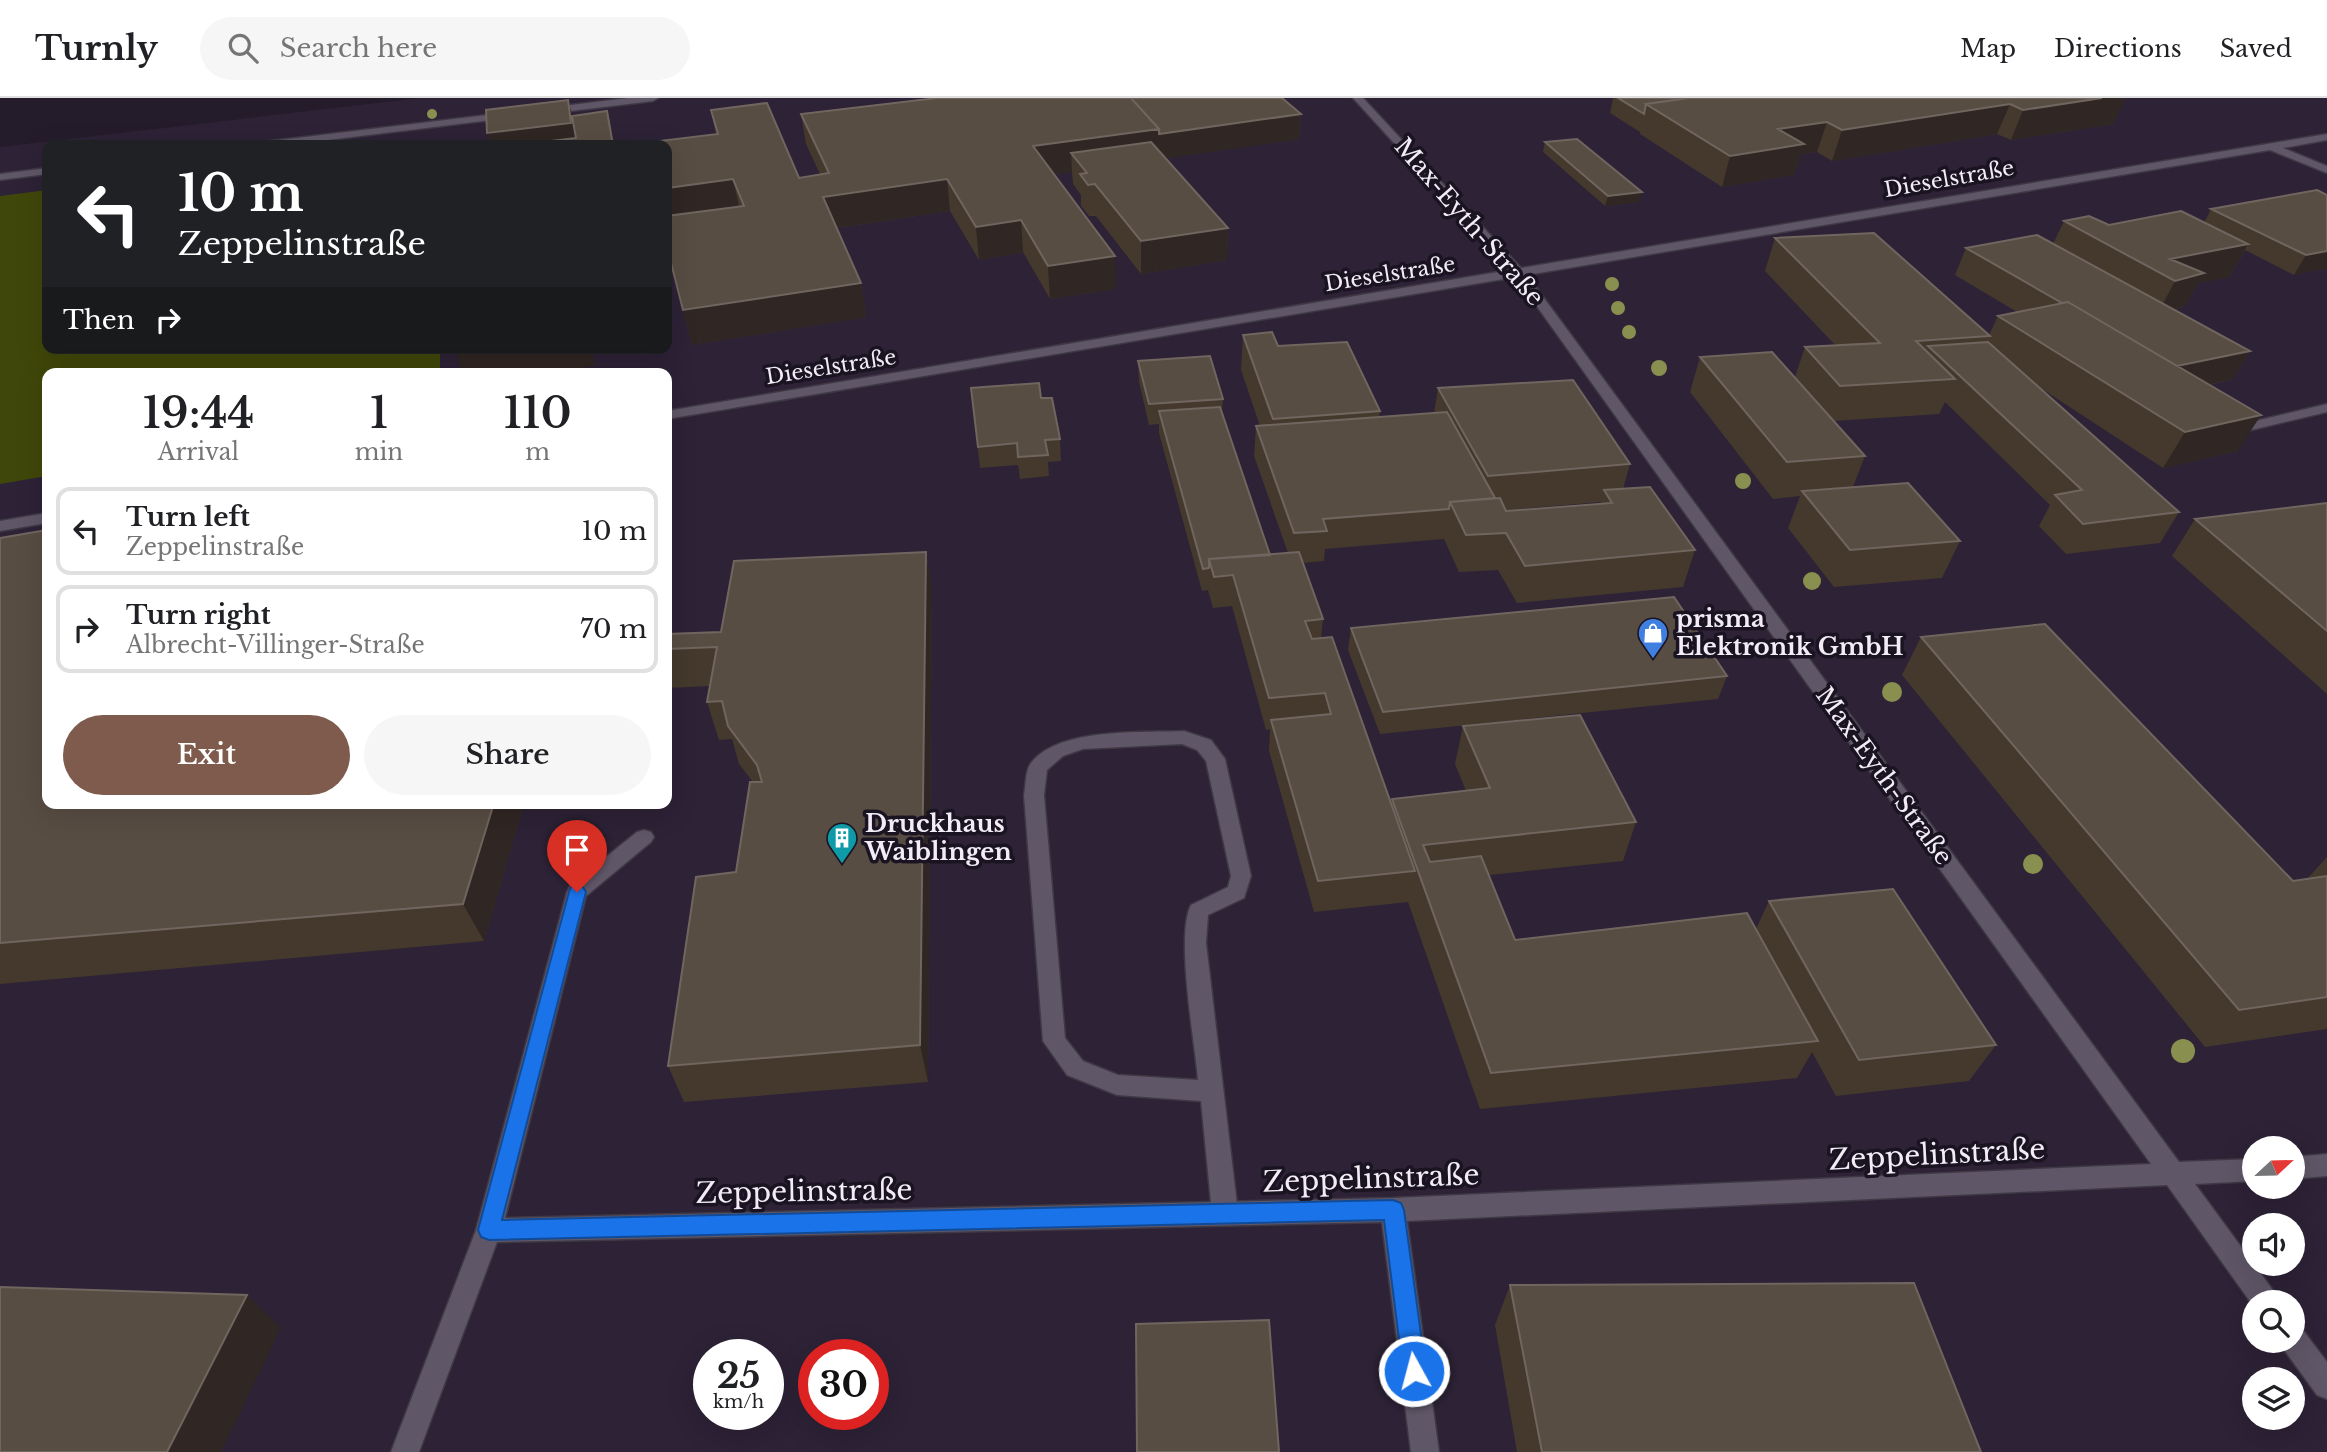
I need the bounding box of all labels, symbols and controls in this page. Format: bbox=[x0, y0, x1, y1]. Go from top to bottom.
search box bbox=[200, 17, 690, 80]
text: Turnly bbox=[35, 28, 158, 69]
icon: search bbox=[224, 29, 262, 67]
text: Search here bbox=[280, 32, 437, 64]
text: Map bbox=[1960, 34, 2016, 63]
text: Directions bbox=[2054, 34, 2182, 63]
text: Saved bbox=[2220, 34, 2292, 63]
street label: Max-Eyth-Straße bbox=[1389, 132, 1550, 311]
street label: Dieselstraße bbox=[1882, 155, 2016, 203]
text: 10 m bbox=[178, 163, 304, 224]
icon: left bbox=[63, 168, 154, 259]
text: Zeppelinstraße bbox=[178, 224, 426, 264]
street label: Dieselstraße bbox=[1323, 251, 1457, 297]
icon: right bbox=[149, 301, 187, 339]
text: Then bbox=[63, 304, 135, 336]
street label: Dieselstraße bbox=[764, 344, 898, 390]
text: 19:44 bbox=[142, 387, 254, 439]
text: 1 bbox=[370, 387, 388, 439]
text: 110 bbox=[504, 387, 572, 439]
text: Arrival bbox=[158, 438, 239, 466]
text: min bbox=[355, 438, 403, 466]
text: m bbox=[525, 438, 550, 466]
text: Turn left bbox=[126, 501, 250, 533]
icon: left bbox=[67, 512, 105, 550]
text: 10 m bbox=[581, 515, 647, 547]
text: Zeppelinstraße bbox=[126, 533, 304, 561]
text: Turn right bbox=[126, 599, 271, 631]
place label: prisma Elektronik GmbH bbox=[1676, 604, 1904, 661]
icon: right bbox=[67, 610, 105, 648]
text: 70 m bbox=[580, 613, 647, 645]
shop icon: prisma Elektronik GmbH bbox=[1636, 616, 1670, 660]
text: Albrecht-Villinger-Straße bbox=[126, 631, 425, 659]
street label: Max-Eyth-Straße bbox=[1810, 681, 1959, 870]
button: Exit bbox=[63, 715, 350, 795]
button: Share bbox=[364, 715, 651, 795]
place label: Druckhaus Waiblingen bbox=[864, 809, 1012, 866]
pin bbox=[547, 820, 607, 892]
building icon: Druckhaus Waiblingen bbox=[825, 821, 859, 865]
icon: arrive bbox=[558, 831, 596, 869]
street label: Zeppelinstraße bbox=[1828, 1131, 2046, 1178]
north arrow bbox=[2242, 1136, 2305, 1199]
map controls bbox=[2242, 1136, 2305, 1430]
street label: Zeppelinstraße bbox=[1262, 1157, 1480, 1200]
street label: Zeppelinstraße bbox=[695, 1172, 913, 1211]
button: sound bbox=[2242, 1213, 2305, 1276]
button: search bbox=[2242, 1290, 2305, 1353]
position arrow bbox=[1377, 1334, 1451, 1408]
speed limit sign: 30 bbox=[798, 1339, 889, 1430]
text: 25 bbox=[717, 1354, 760, 1397]
button: layers bbox=[2242, 1367, 2305, 1430]
text: km/h bbox=[713, 1391, 764, 1413]

